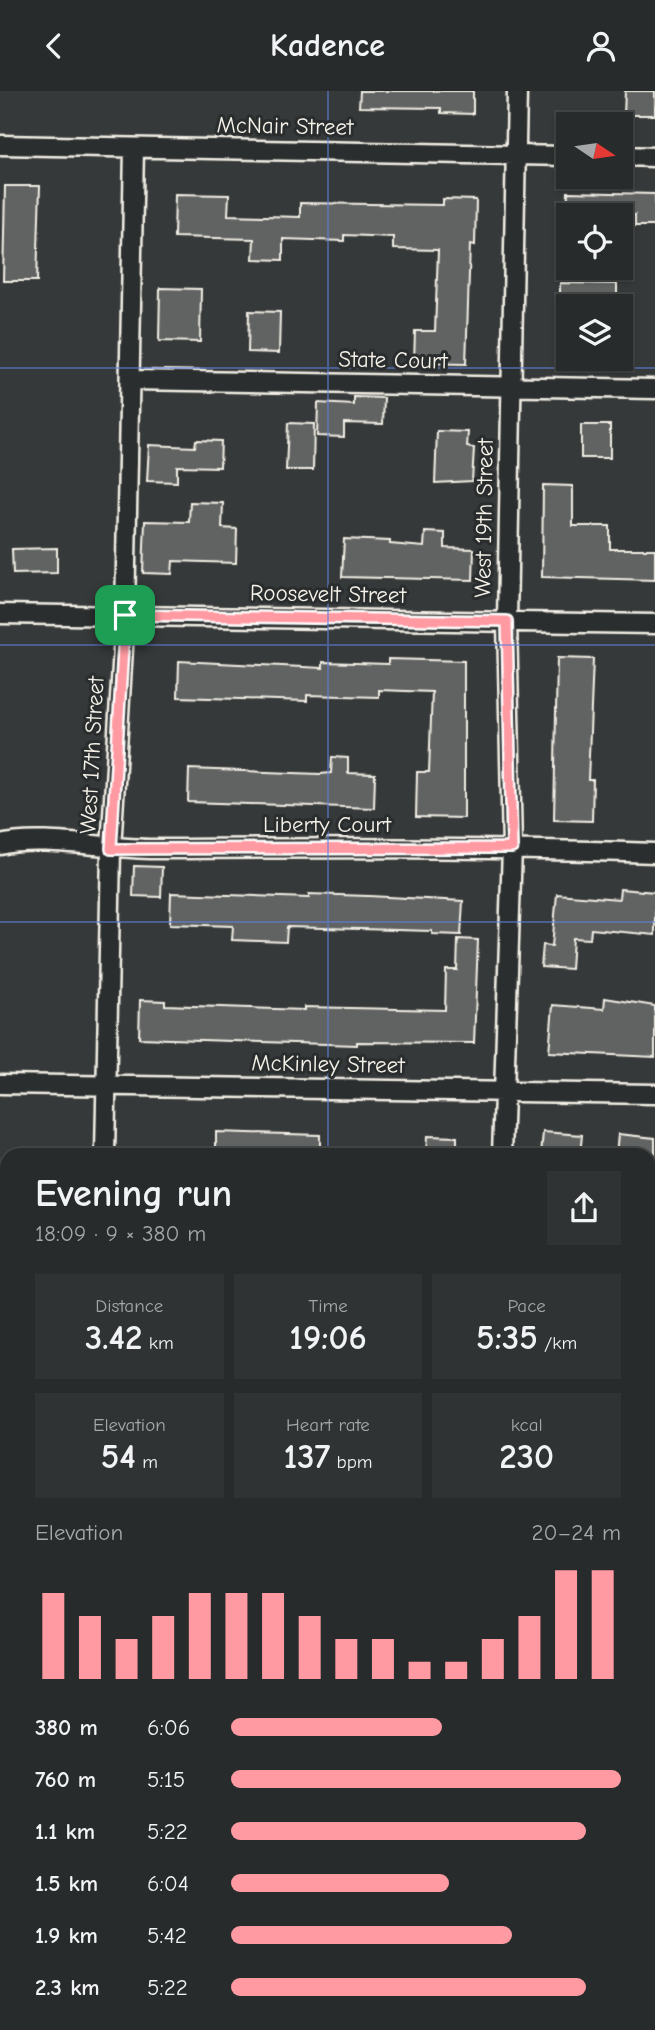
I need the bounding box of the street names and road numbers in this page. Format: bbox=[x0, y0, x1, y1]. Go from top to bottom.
street label: McNair Street bbox=[216, 111, 355, 141]
street label: State Court bbox=[338, 346, 449, 374]
street label: West 19th Street bbox=[469, 437, 499, 598]
street label: Roosevelt Street bbox=[250, 579, 408, 609]
street label: West 17th Street bbox=[74, 674, 110, 835]
street label: Liberty Court bbox=[263, 811, 392, 838]
street label: McKinley Street bbox=[251, 1049, 406, 1079]

